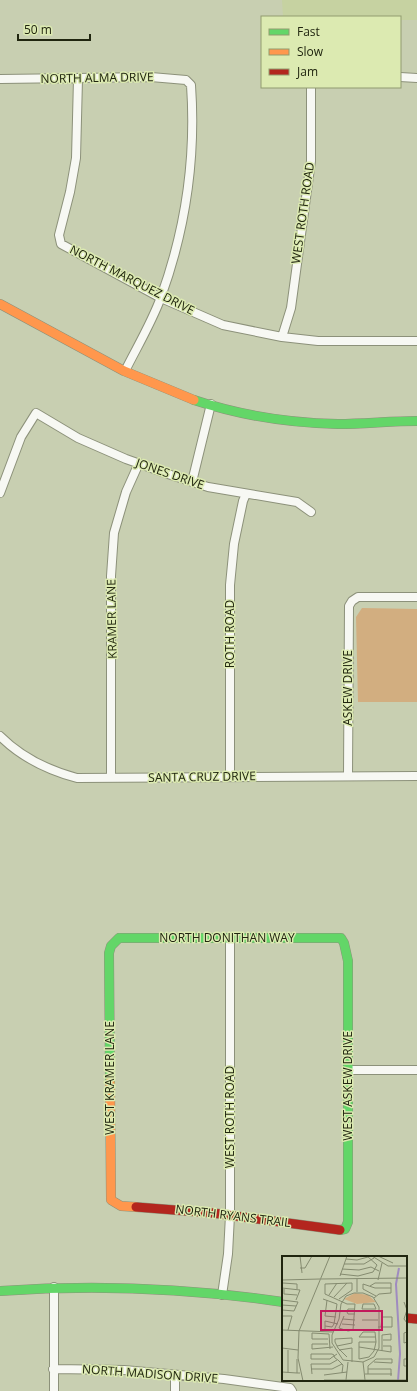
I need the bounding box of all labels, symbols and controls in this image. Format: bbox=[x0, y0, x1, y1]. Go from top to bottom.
scale bar bbox=[18, 16, 90, 42]
legend bbox=[261, 16, 401, 88]
text: 50 m bbox=[24, 21, 52, 38]
text: Fast bbox=[297, 23, 320, 40]
text: Slow bbox=[297, 43, 324, 60]
text: Jam bbox=[296, 63, 318, 80]
street label: NORTH ALMA DRIVE bbox=[40, 68, 154, 87]
street label: WEST ROTH ROAD bbox=[287, 161, 318, 265]
street label: NORTH MARQUEZ DRIVE bbox=[67, 241, 198, 318]
street label: JONES DRIVE bbox=[133, 454, 207, 493]
street label: KRAMER LANE bbox=[102, 579, 121, 659]
street label: ROTH ROAD bbox=[221, 600, 238, 668]
street label: ASKEW DRIVE bbox=[339, 650, 356, 726]
street label: SANTA CRUZ DRIVE bbox=[148, 767, 256, 786]
street label: NORTH DONITHAN WAY bbox=[159, 929, 295, 946]
street label: WEST KRAMER LANE bbox=[101, 1021, 118, 1135]
street label: WEST ASKEW DRIVE bbox=[339, 1031, 356, 1141]
street label: WEST ROTH ROAD bbox=[221, 1066, 238, 1168]
street label: NORTH RYANS TRAIL bbox=[174, 1200, 292, 1231]
inset map bbox=[282, 1256, 407, 1381]
street label: NORTH MADISON DRIVE bbox=[82, 1360, 219, 1387]

